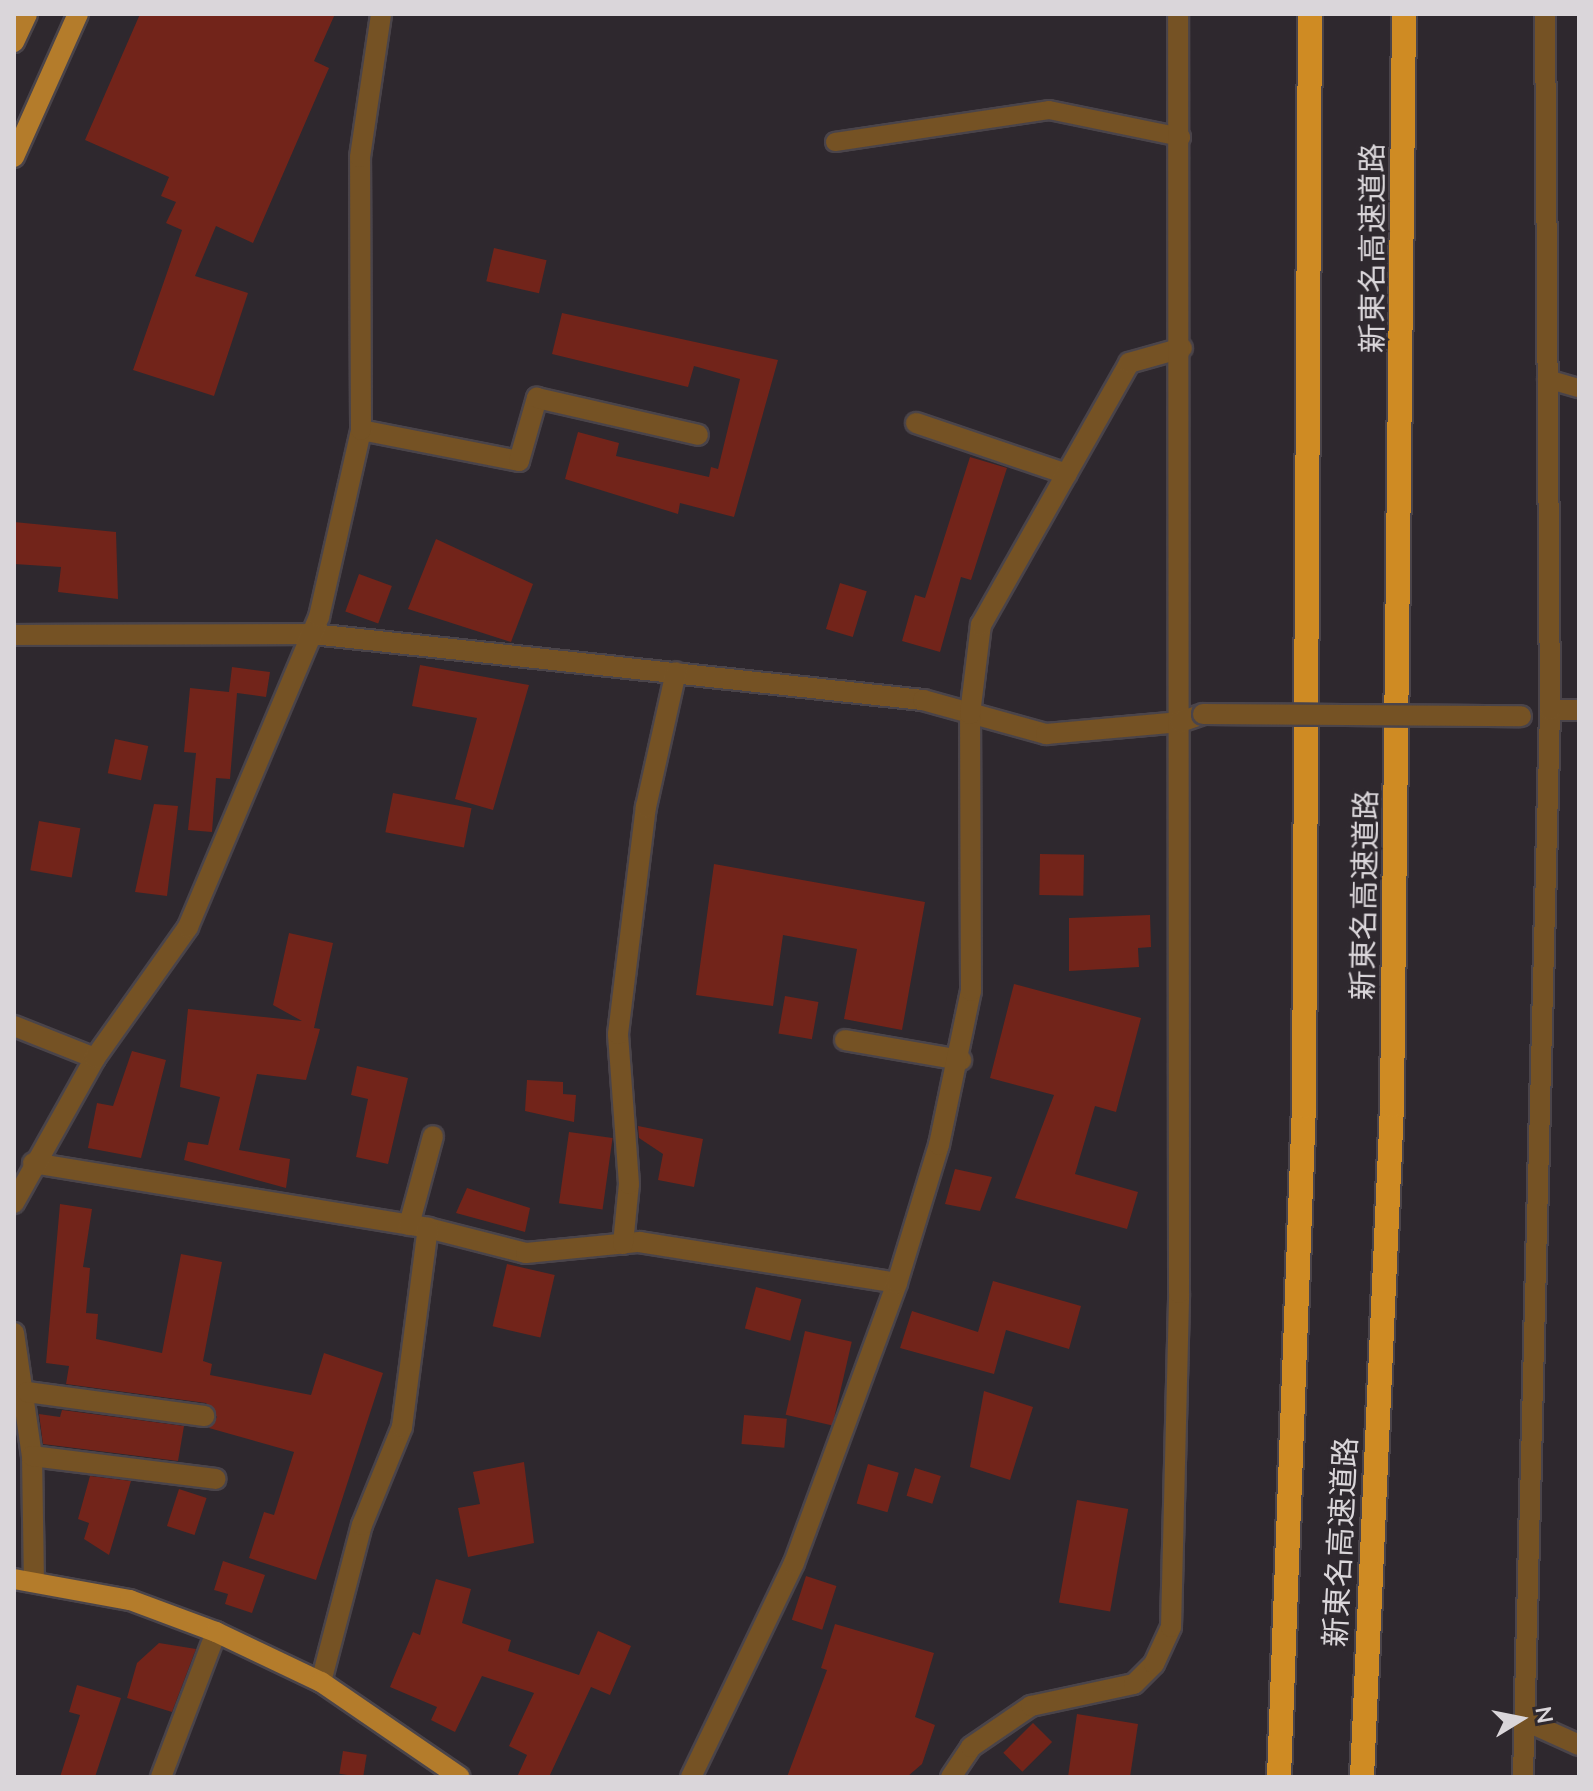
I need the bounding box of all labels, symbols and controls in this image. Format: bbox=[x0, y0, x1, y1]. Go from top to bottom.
street label: 新東名高速道路 bbox=[1354, 143, 1390, 353]
street label: 新東名高速道路 bbox=[1344, 790, 1384, 1000]
street label: 新東名高速道路 bbox=[1317, 1436, 1363, 1648]
north arrow bbox=[1481, 1679, 1561, 1759]
text: N bbox=[1529, 1704, 1560, 1725]

